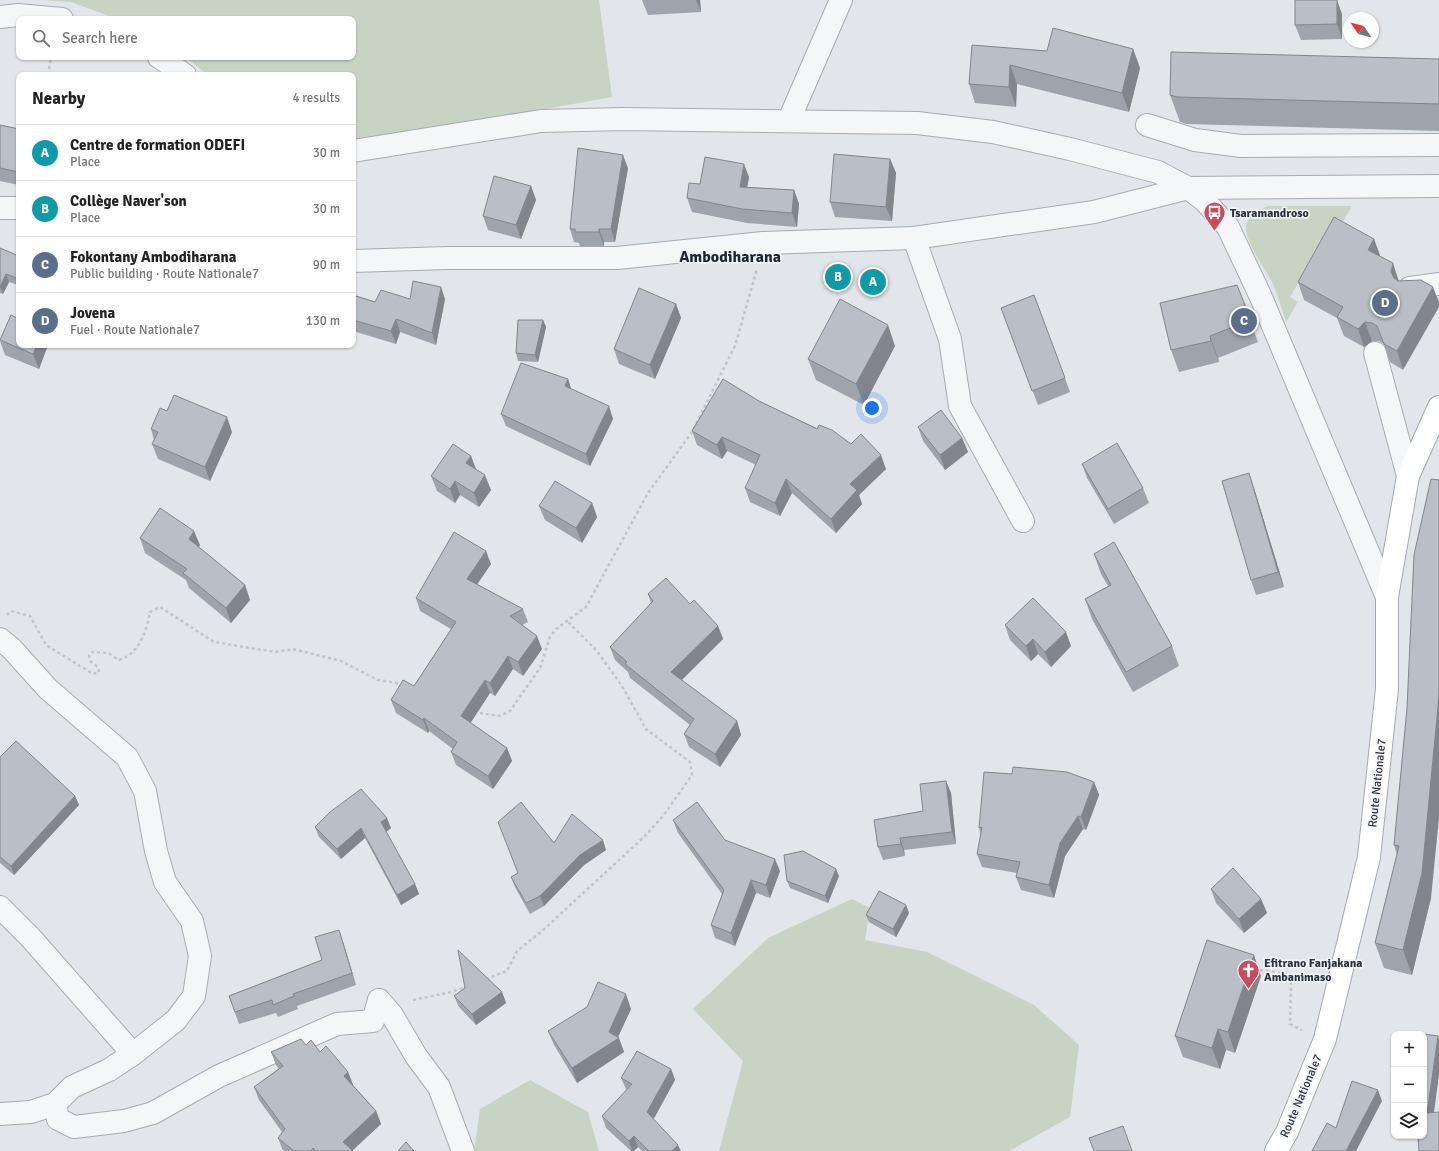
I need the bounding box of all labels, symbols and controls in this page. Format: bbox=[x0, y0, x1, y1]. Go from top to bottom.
north arrow bbox=[1343, 12, 1379, 48]
search box bbox=[16, 16, 356, 60]
icon: search bbox=[30, 27, 52, 49]
text: Search here bbox=[62, 29, 138, 47]
text: Nearby bbox=[32, 88, 85, 109]
text: 4 results bbox=[292, 90, 340, 106]
text: Centre de formation ODEFI bbox=[70, 136, 245, 154]
text: A bbox=[41, 145, 49, 161]
text: 30 m bbox=[313, 145, 340, 161]
text: Place bbox=[70, 154, 100, 170]
text: Collège Naver'son bbox=[70, 192, 187, 210]
bus stop icon: Tsaramandroso bbox=[1201, 200, 1227, 233]
text: B bbox=[41, 201, 49, 217]
text: 30 m bbox=[313, 201, 340, 217]
place label: Tsaramandroso bbox=[1230, 206, 1309, 221]
text: Place bbox=[70, 210, 100, 226]
district label: Ambodiharana bbox=[679, 247, 781, 267]
text: Fokontany Ambodiharana bbox=[70, 248, 236, 266]
text: C bbox=[41, 257, 49, 273]
text: 90 m bbox=[313, 257, 340, 273]
pin: B bbox=[825, 262, 851, 292]
text: Public building · Route Nationale7 bbox=[70, 266, 259, 282]
pin: A bbox=[860, 267, 886, 297]
pin: D bbox=[1372, 288, 1398, 318]
text: Jovena bbox=[70, 304, 115, 322]
pin: C bbox=[1231, 306, 1257, 336]
text: D bbox=[41, 313, 49, 329]
text: 130 m bbox=[306, 313, 340, 329]
text: Fuel · Route Nationale7 bbox=[70, 322, 200, 338]
your location bbox=[862, 398, 882, 418]
street label: Route Nationale7 bbox=[1365, 738, 1390, 828]
place label: Efitrano Fanjakana Ambanimaso bbox=[1264, 956, 1362, 985]
church icon: Efitrano Fanjakana Ambanimaso bbox=[1235, 957, 1261, 990]
map controls bbox=[1391, 1031, 1427, 1139]
button: + bbox=[1391, 1031, 1427, 1067]
street label: Route Nationale7 bbox=[1277, 1052, 1326, 1140]
button: − bbox=[1391, 1067, 1427, 1103]
button: layers bbox=[1391, 1103, 1427, 1139]

